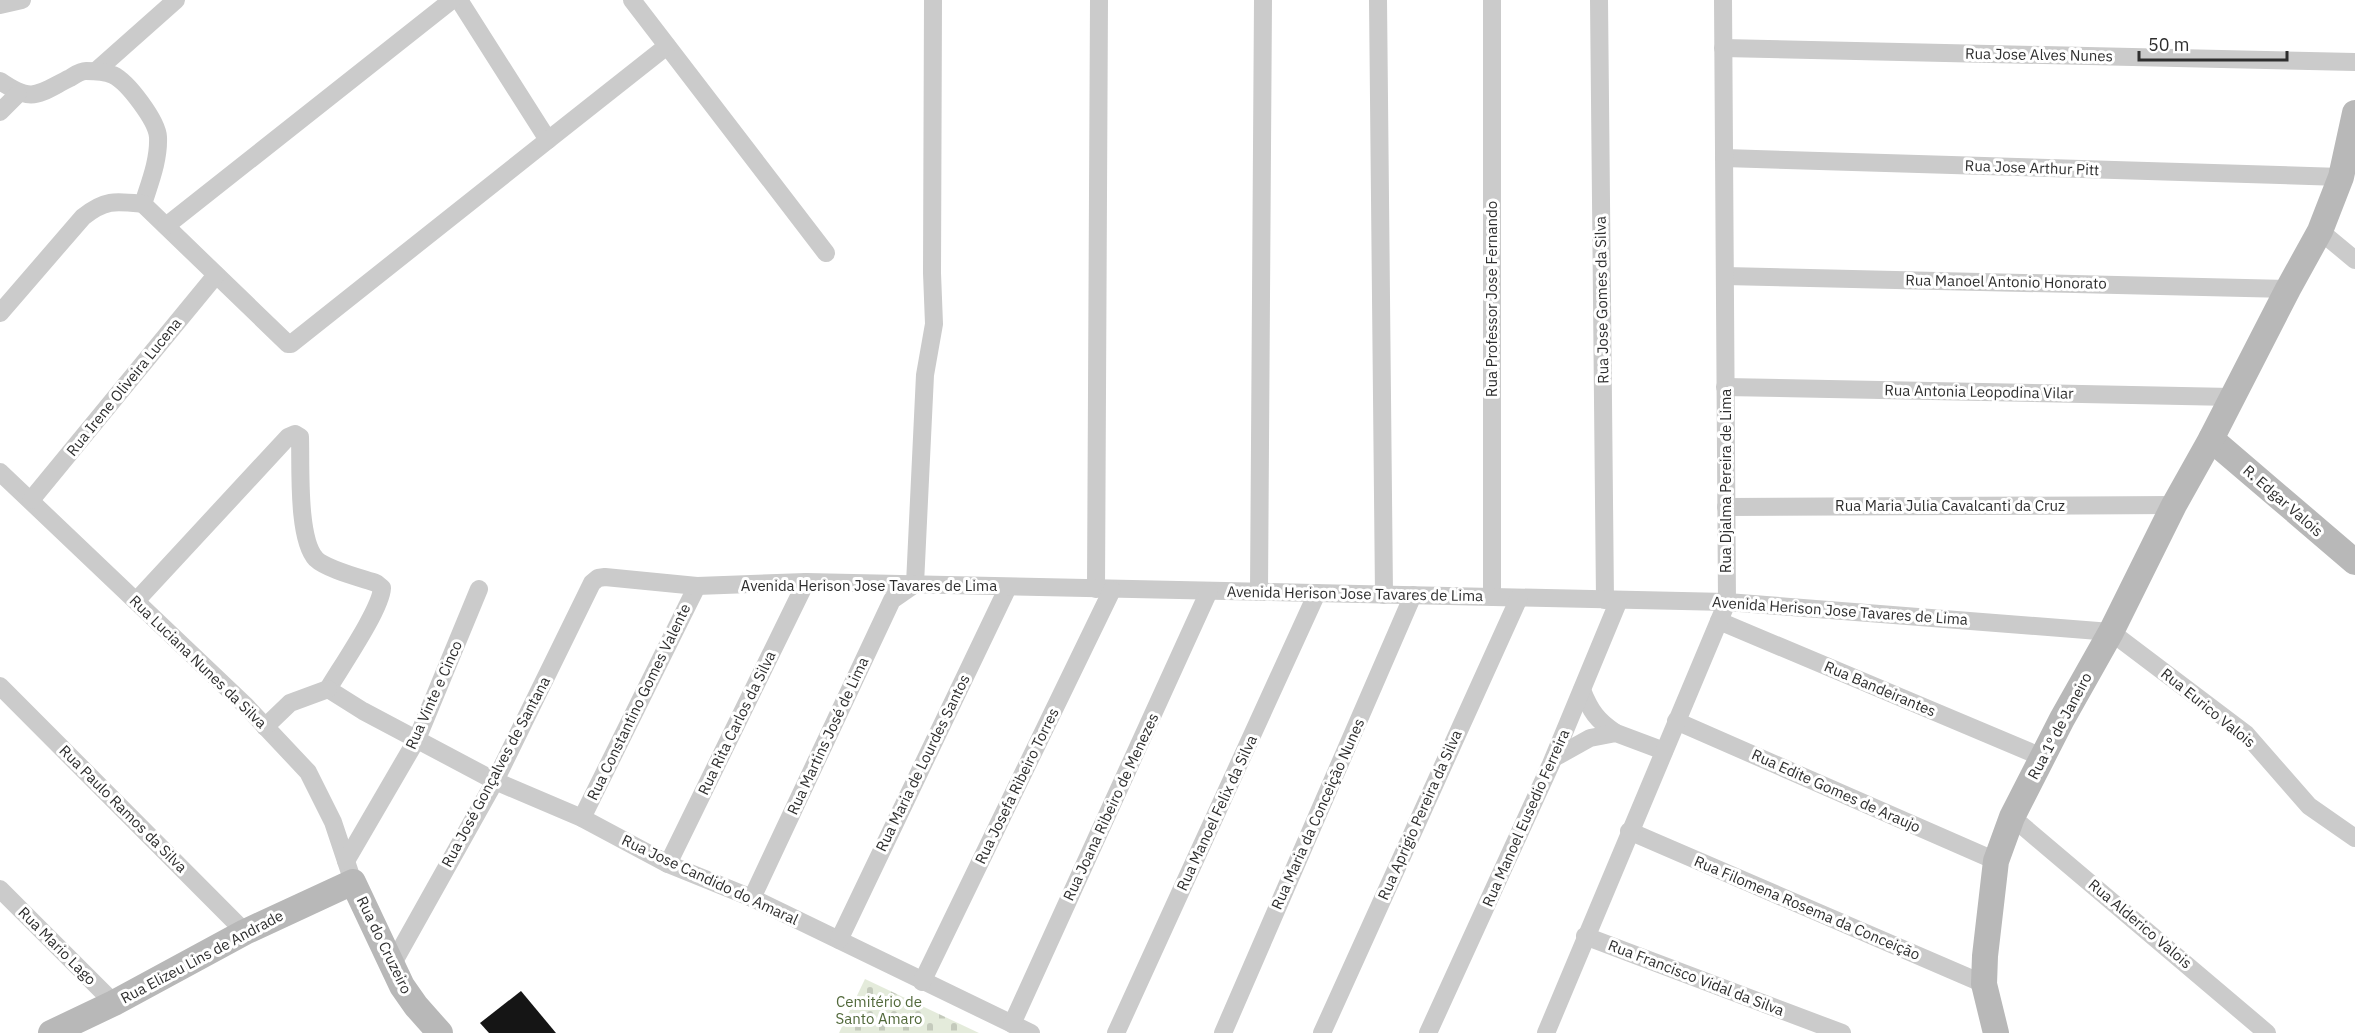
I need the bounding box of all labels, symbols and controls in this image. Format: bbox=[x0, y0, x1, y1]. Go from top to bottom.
scale bar bbox=[2139, 24, 2288, 62]
text: 50 m bbox=[2148, 33, 2190, 56]
street label: Rua Jose Alves Nunes bbox=[1965, 44, 2113, 65]
street label: Rua Jose Arthur Pitt bbox=[1964, 156, 2100, 179]
street label: Rua Professor Jose Fernando bbox=[1482, 201, 1501, 397]
street label: Rua Jose Gomes da Silva bbox=[1591, 216, 1612, 384]
street label: Rua Manoel Antonio Honorato bbox=[1905, 270, 2107, 293]
street label: Rua Irene Oliveira Lucena bbox=[62, 314, 185, 460]
street label: Rua Antonia Leopodina Vilar bbox=[1884, 380, 2074, 403]
street label: Rua Djalma Pereira de Lima bbox=[1716, 389, 1735, 573]
street label: R. Edgar Valois bbox=[2239, 461, 2327, 540]
street label: Rua Maria Julia Cavalcanti da Cruz bbox=[1835, 496, 2065, 515]
street label: Avenida Herison Jose Tavares de Lima bbox=[741, 576, 997, 595]
street label: Avenida Herison Jose Tavares de Lima bbox=[1227, 582, 1483, 605]
street label: Rua Luciana Nunes da Silva bbox=[126, 591, 271, 732]
street label: Avenida Herison Jose Tavares de Lima bbox=[1712, 592, 1969, 629]
street label: Rua Constantino Gomes Valente bbox=[583, 600, 695, 803]
street label: Rua Vinte e Cinco bbox=[401, 637, 466, 752]
street label: Rua Rita Carlos da Silva bbox=[693, 648, 780, 798]
street label: Rua Martins José de Lima bbox=[783, 654, 872, 818]
street label: Rua Bandeirantes bbox=[1822, 656, 1939, 721]
street label: Rua Eurico Valois bbox=[2157, 664, 2259, 751]
street label: Rua 1º de Janeiro bbox=[2023, 669, 2096, 783]
street label: Rua Maria de Lourdes Santos bbox=[871, 671, 974, 854]
street label: Rua José Gonçalves de Santana bbox=[437, 673, 554, 870]
street label: Rua Josefa Ribeiro Torres bbox=[970, 705, 1063, 867]
street label: Rua Joana Ribeiro de Menezes bbox=[1059, 710, 1163, 904]
street label: Rua Maria da Conceição Nunes bbox=[1267, 715, 1368, 912]
street label: Rua Manoel Eusedio Ferreira bbox=[1478, 726, 1573, 910]
street label: Rua Aprigio Pereira da Silva bbox=[1373, 727, 1466, 903]
street label: Rua Manoel Felix da Silva bbox=[1172, 732, 1261, 894]
street label: Rua Paulo Ramos da Silva bbox=[56, 741, 191, 876]
street label: Rua Edite Gomes de Araujo bbox=[1749, 745, 1924, 836]
street label: Rua Jose Candido do Amaral bbox=[619, 830, 802, 929]
street label: Rua Filomena Rosema da Conceição bbox=[1691, 851, 1923, 964]
street label: Rua Alderico Valois bbox=[2085, 875, 2196, 972]
street label: Rua do Cruzeiro bbox=[353, 893, 416, 997]
street label: Rua Mario Lago bbox=[14, 903, 100, 989]
street label: Rua Elizeu Lins de Andrade bbox=[117, 906, 286, 1008]
street label: Rua Francisco Vidal da Silva bbox=[1606, 935, 1787, 1020]
park label: Cemitério de Santo Amaro bbox=[836, 992, 922, 1028]

